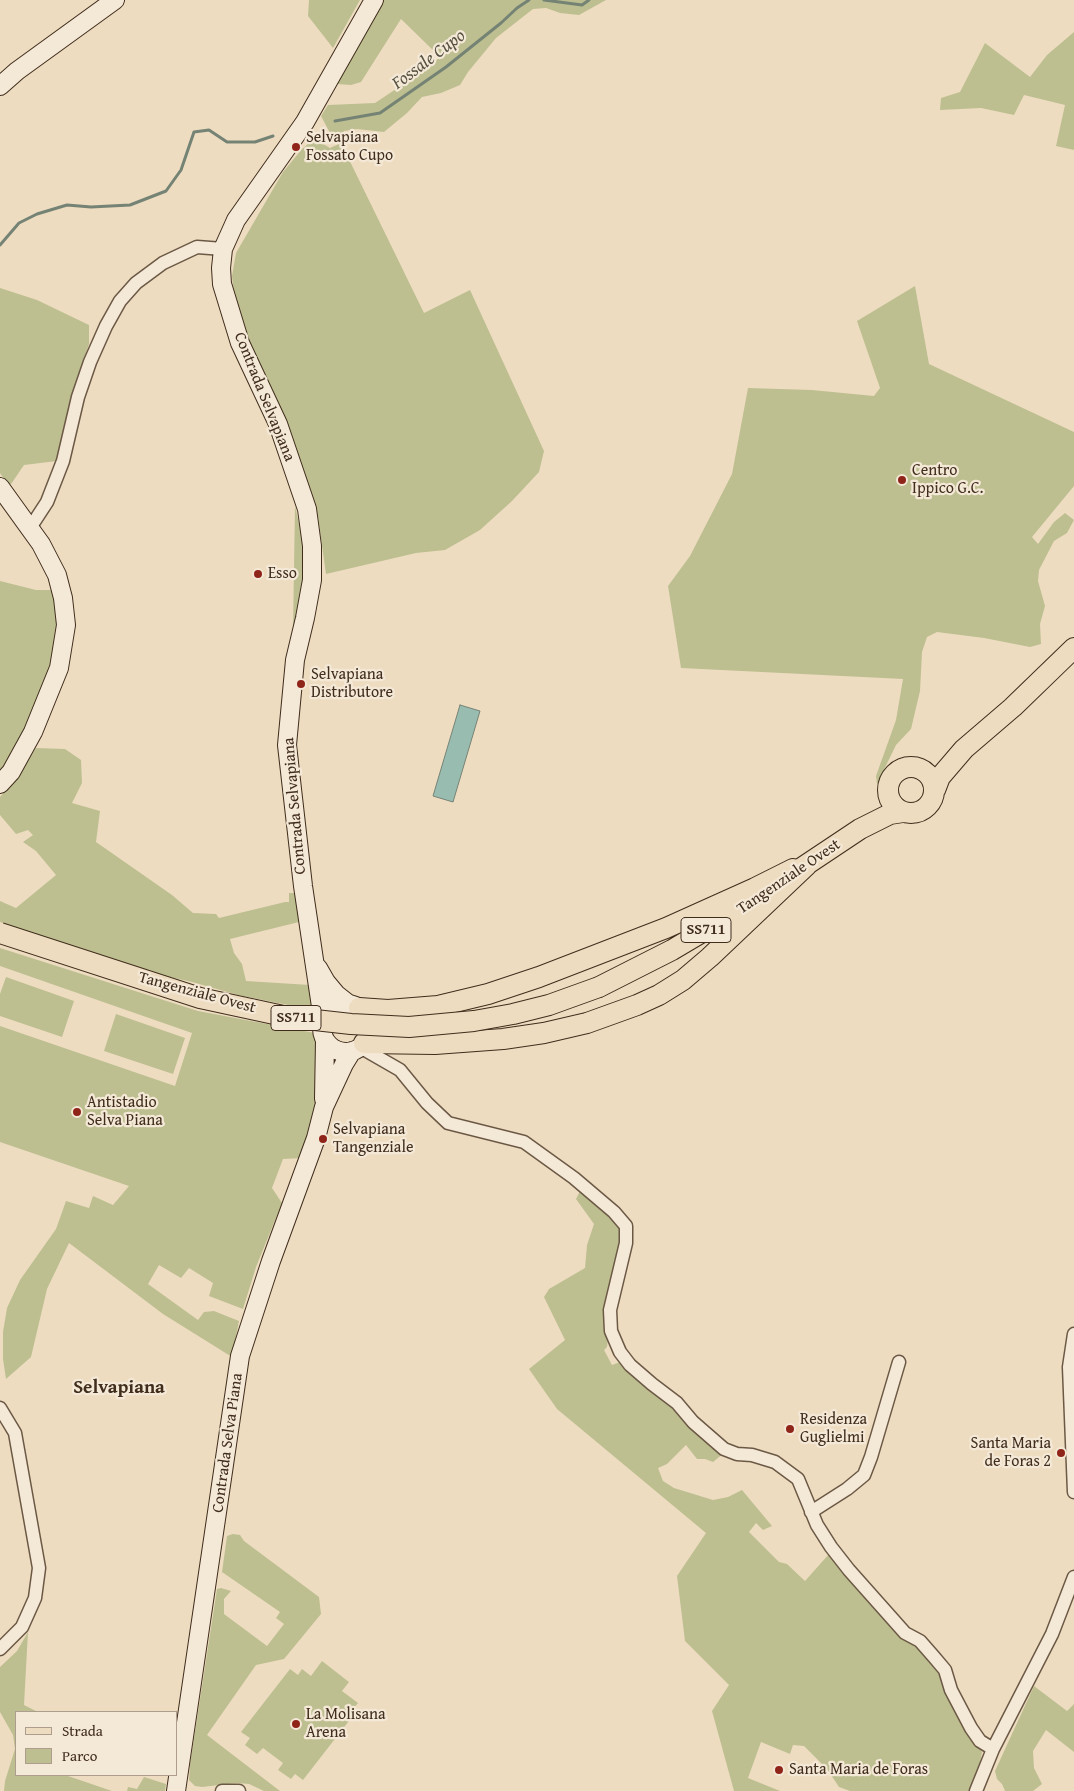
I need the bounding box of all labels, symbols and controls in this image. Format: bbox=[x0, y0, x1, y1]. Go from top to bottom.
water label: Fossale Cupo bbox=[388, 25, 470, 95]
place label: Selvapiana Fossato Cupo bbox=[306, 128, 393, 166]
marker: Selvapiana Fossato Cupo bbox=[290, 141, 302, 153]
street label: Contrada Selvapiana bbox=[229, 330, 299, 464]
place label: Centro Ippico G.C. bbox=[912, 461, 983, 499]
marker: Centro Ippico G.C. bbox=[896, 474, 908, 486]
place label: Esso bbox=[268, 564, 297, 584]
marker: Esso bbox=[252, 568, 264, 580]
place label: Selvapiana Distributore bbox=[311, 665, 393, 703]
marker: Selvapiana Distributore bbox=[295, 678, 307, 690]
street label: Contrada Selvapiana bbox=[279, 737, 311, 875]
street label: Tangenziale Ovest bbox=[734, 835, 844, 919]
road number: SS711 bbox=[681, 918, 731, 942]
street label: Tangenziale Ovest bbox=[136, 968, 258, 1018]
road number: SS711 bbox=[271, 1006, 321, 1030]
place label: Antistadio Selva Piana bbox=[87, 1093, 163, 1131]
marker: Antistadio Selva Piana bbox=[71, 1106, 83, 1118]
place label: Selvapiana Tangenziale bbox=[333, 1120, 413, 1158]
marker: Selvapiana Tangenziale bbox=[317, 1133, 329, 1145]
street label: Contrada Selva Piana bbox=[209, 1372, 247, 1514]
district label: Selvapiana bbox=[73, 1377, 165, 1399]
place label: Residenza Guglielmi bbox=[800, 1410, 867, 1448]
marker: Residenza Guglielmi bbox=[784, 1423, 796, 1435]
place label: Santa Maria de Foras 2 bbox=[971, 1434, 1051, 1472]
marker: Santa Maria de Foras 2 bbox=[1055, 1447, 1067, 1459]
place label: La Molisana Arena bbox=[306, 1705, 386, 1743]
legend bbox=[15, 1711, 178, 1776]
marker: La Molisana Arena bbox=[290, 1718, 302, 1730]
text: Strada bbox=[62, 1720, 103, 1741]
text: Parco bbox=[62, 1745, 97, 1766]
place label: Santa Maria de Foras bbox=[789, 1760, 928, 1780]
marker: Santa Maria de Foras bbox=[773, 1764, 785, 1776]

